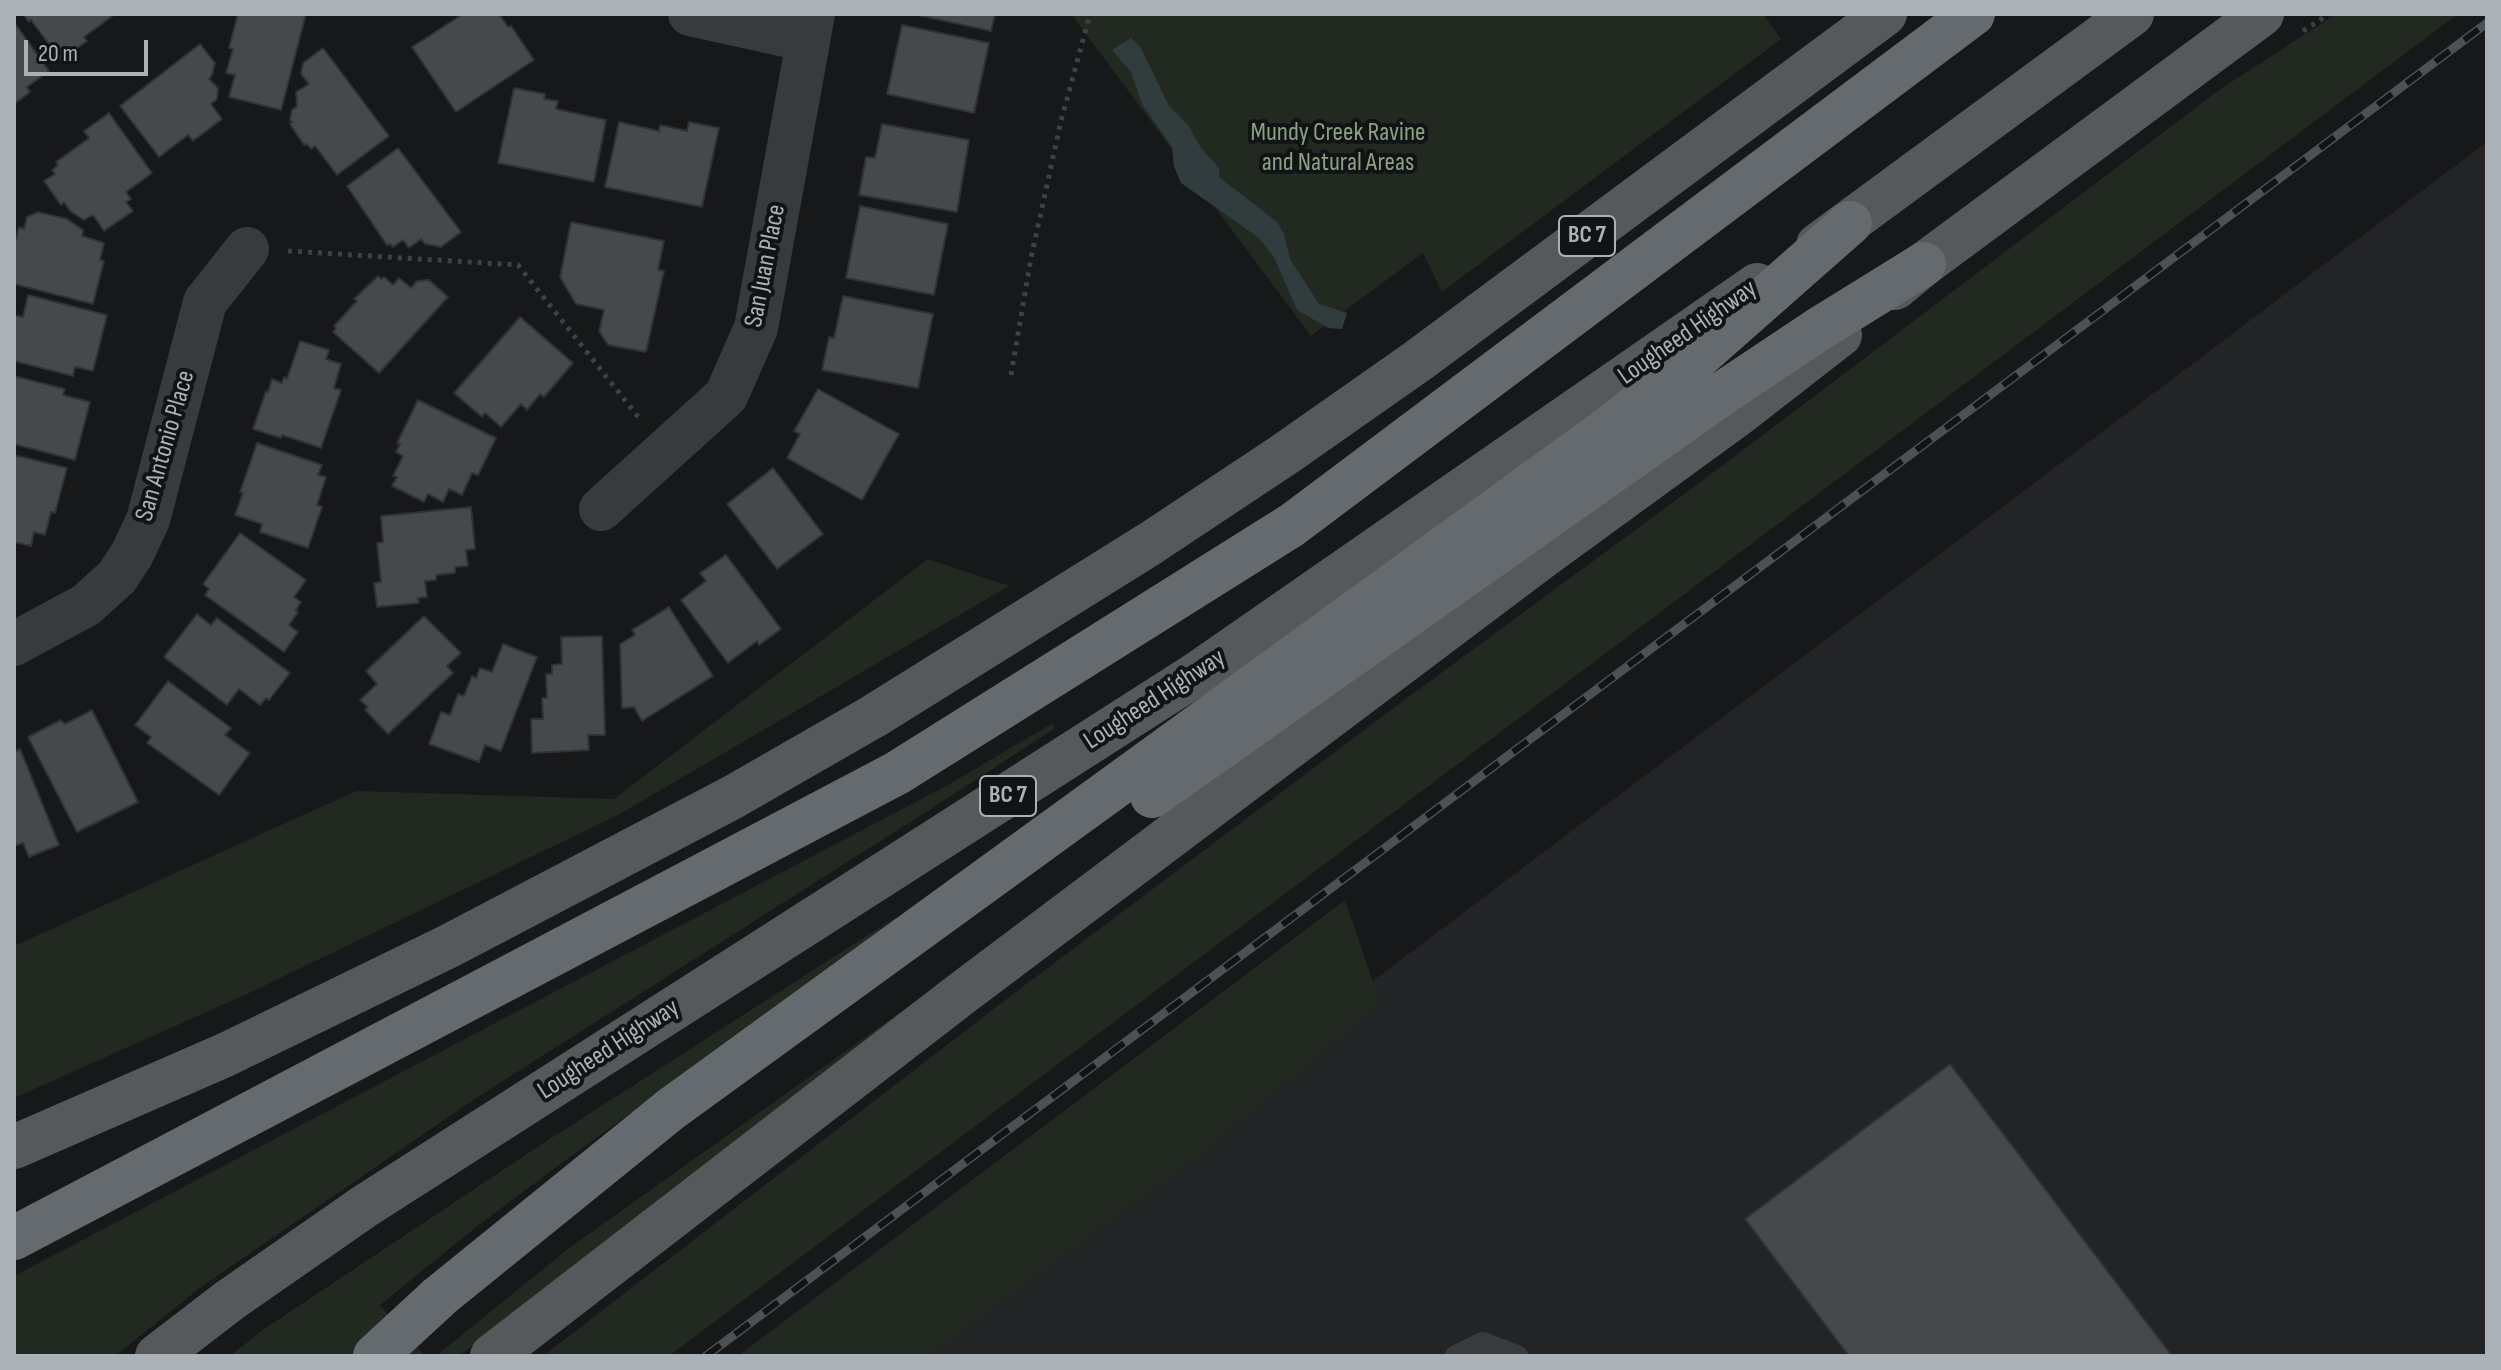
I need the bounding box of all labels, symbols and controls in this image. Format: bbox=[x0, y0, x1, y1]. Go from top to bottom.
scale bar bbox=[28, 24, 152, 74]
text: 20 m bbox=[38, 39, 78, 68]
park label: Mundy Creek Ravine and Natural Areas bbox=[1251, 117, 1425, 178]
street label: San Juan Place bbox=[739, 202, 793, 330]
road number: BC 7 bbox=[1559, 216, 1615, 256]
street label: Lougheed Highway bbox=[1613, 274, 1763, 392]
street label: San Antonio Place bbox=[130, 367, 202, 525]
street label: Lougheed Highway bbox=[1079, 643, 1231, 757]
road number: BC 7 bbox=[980, 776, 1036, 816]
street label: Lougheed Highway bbox=[533, 993, 685, 1107]

